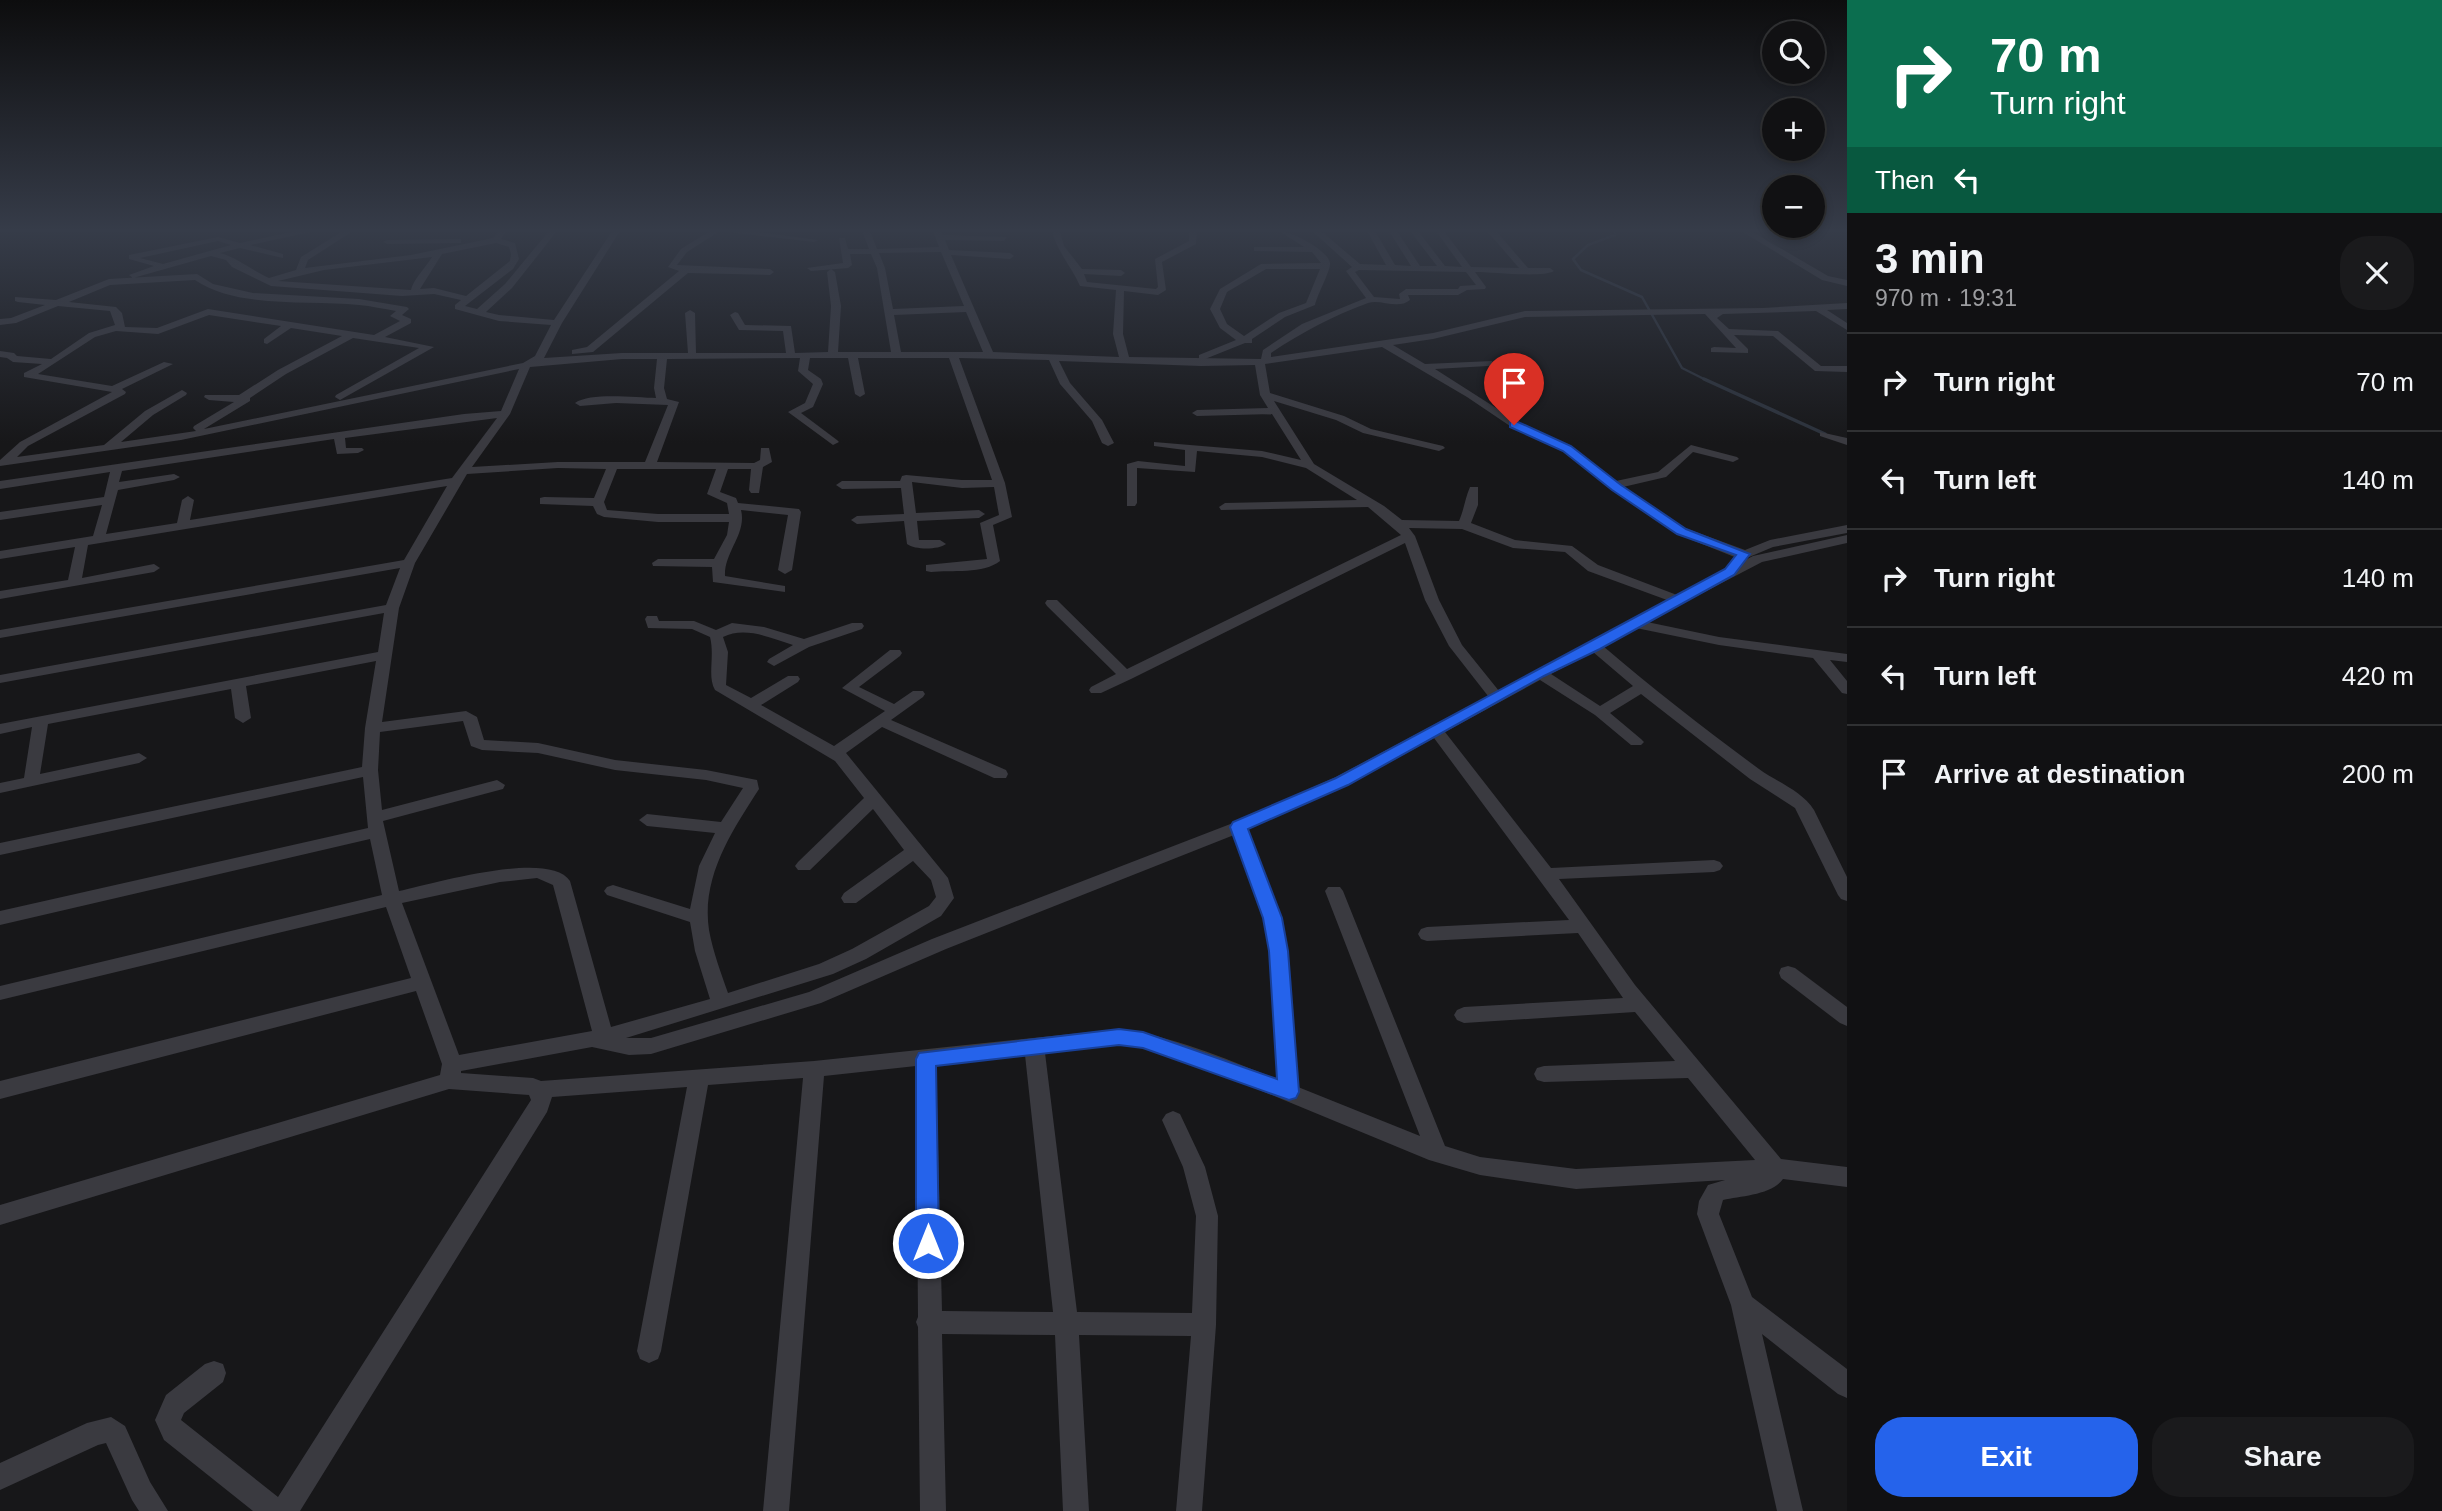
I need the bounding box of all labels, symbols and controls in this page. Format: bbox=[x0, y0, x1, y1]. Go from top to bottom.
map controls bbox=[1762, 21, 1825, 238]
button: search bbox=[1762, 21, 1825, 84]
icon: right bbox=[1875, 28, 1966, 119]
text: 70 m bbox=[1990, 28, 2102, 82]
text: Turn right bbox=[1990, 85, 2126, 121]
button: + bbox=[1762, 98, 1825, 161]
icon: left bbox=[1948, 161, 1986, 199]
text: Then bbox=[1875, 165, 1934, 195]
button: − bbox=[1762, 175, 1825, 238]
text: 3 min bbox=[1875, 235, 1985, 282]
button: close bbox=[2340, 236, 2414, 310]
text: 970 m · 19:31 bbox=[1875, 285, 2017, 311]
pin bbox=[1484, 353, 1544, 425]
icon: right bbox=[1875, 363, 1913, 401]
icon: arrive bbox=[1495, 364, 1533, 402]
text: Turn right bbox=[1934, 367, 2055, 397]
text: 70 m bbox=[2356, 367, 2414, 397]
icon: left bbox=[1875, 461, 1913, 499]
text: Turn left bbox=[1934, 465, 2036, 495]
text: 140 m bbox=[2342, 465, 2414, 495]
icon: right bbox=[1875, 559, 1913, 597]
text: Turn right bbox=[1934, 563, 2055, 593]
text: 140 m bbox=[2342, 563, 2414, 593]
icon: left bbox=[1875, 657, 1913, 695]
text: Turn left bbox=[1934, 661, 2036, 691]
text: 420 m bbox=[2342, 661, 2414, 691]
icon: arrive bbox=[1875, 755, 1913, 793]
text: Arrive at destination bbox=[1934, 759, 2185, 789]
text: 200 m bbox=[2342, 759, 2414, 789]
position arrow bbox=[891, 1206, 965, 1280]
button: Exit bbox=[1875, 1417, 2138, 1497]
button: Share bbox=[2152, 1417, 2414, 1497]

